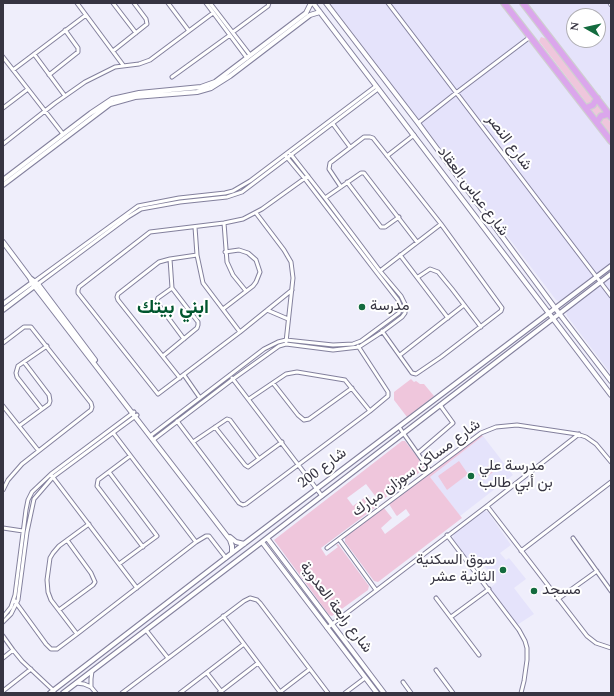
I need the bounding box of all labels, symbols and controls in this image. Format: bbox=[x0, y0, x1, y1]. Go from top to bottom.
north arrow bbox=[566, 8, 606, 48]
text: N bbox=[566, 21, 584, 32]
street label: شارع النصر bbox=[481, 111, 535, 175]
street label: شارع عباس العقاد bbox=[433, 144, 511, 240]
district label: ابني بيتك bbox=[137, 298, 209, 320]
place label: مدرسة bbox=[370, 298, 410, 316]
marker: مدرسة bbox=[357, 302, 367, 312]
street label: شارع مساكن سوزان مبارك bbox=[349, 416, 485, 522]
street label: شارع 200 bbox=[295, 445, 351, 493]
place label: مدرسة علي بن أبي طالب bbox=[479, 458, 553, 493]
marker: مدرسة علي بن أبي طالب bbox=[466, 471, 476, 481]
place label: سوق السكنية الثانية عشر bbox=[416, 552, 495, 587]
street label: شارع رابعة العدوية bbox=[295, 559, 375, 657]
marker: سوق السكنية الثانية عشر bbox=[498, 565, 508, 575]
place label: مسجد bbox=[542, 582, 581, 600]
marker: مسجد bbox=[529, 586, 539, 596]

